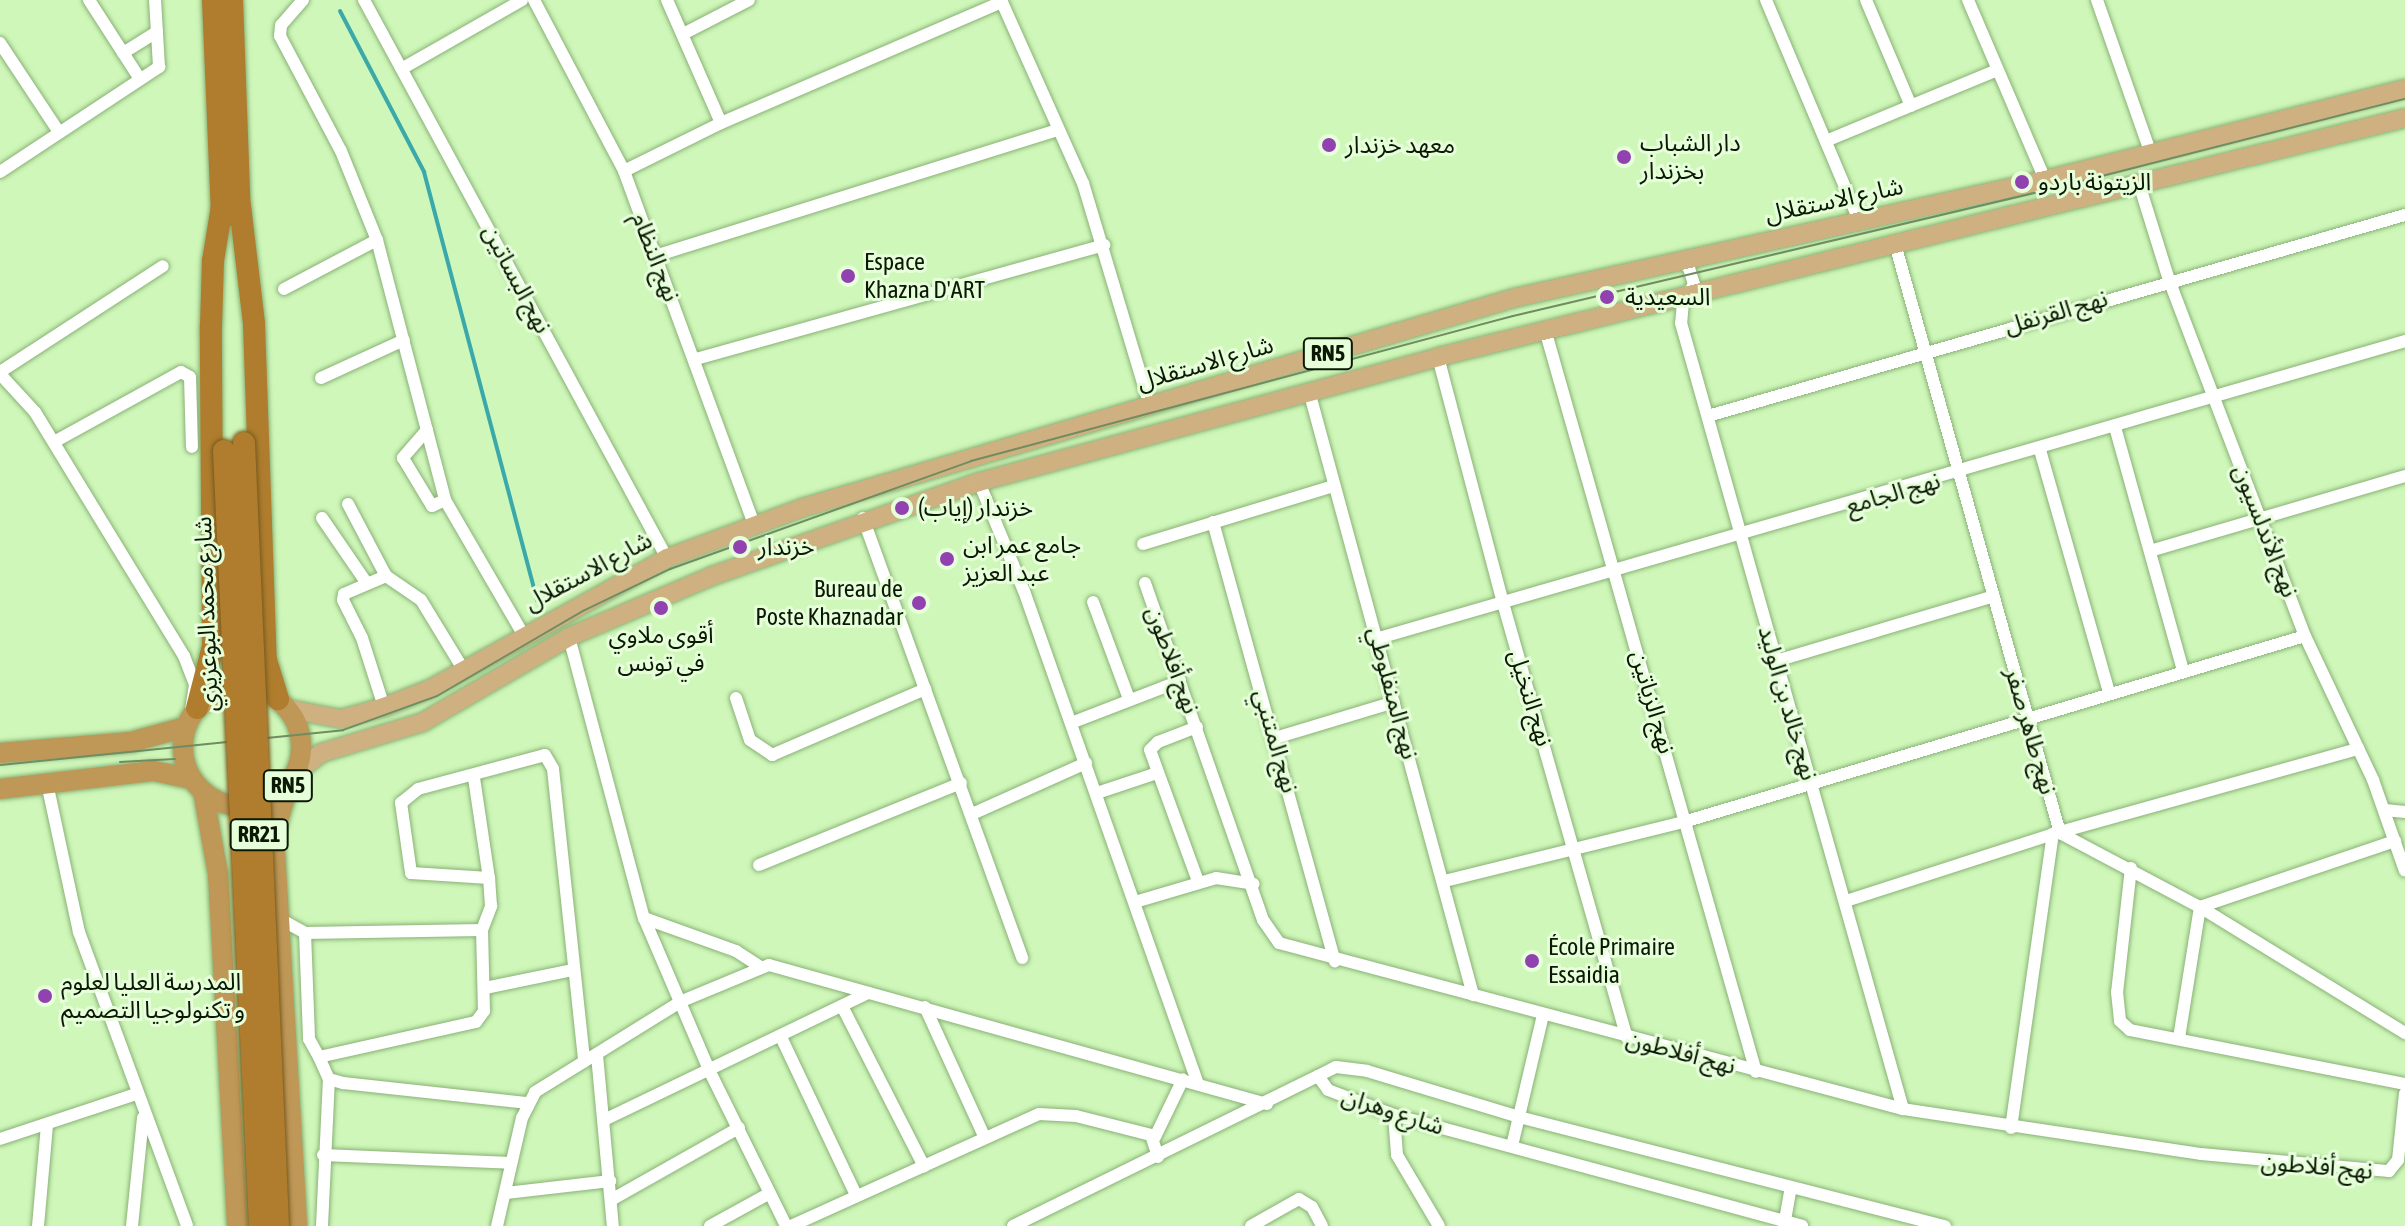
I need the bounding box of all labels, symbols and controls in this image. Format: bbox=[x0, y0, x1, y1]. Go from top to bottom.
place label: دار الشباب بخزندار bbox=[1640, 129, 1741, 185]
place label: معهد خزندار bbox=[1345, 131, 1455, 159]
marker: معهد خزندار bbox=[1320, 136, 1338, 154]
marker: دار الشباب بخزندار bbox=[1615, 148, 1633, 166]
place label: الزيتونة باردو bbox=[2038, 168, 2151, 196]
street label: شارع الاستقلال bbox=[1762, 171, 1906, 229]
marker: الزيتونة باردو bbox=[2013, 173, 2031, 191]
street label: نهج النظام bbox=[626, 208, 686, 306]
street label: نهج البساتين bbox=[476, 220, 558, 338]
place label: Espace Khazna D'ART bbox=[864, 248, 985, 304]
marker: Espace Khazna D'ART bbox=[839, 267, 857, 285]
place label: السعيدية bbox=[1625, 283, 1710, 311]
street label: نهج القرنفل bbox=[2001, 284, 2111, 340]
marker: السعيدية bbox=[1596, 286, 1618, 308]
street label: شارع الاستقلال bbox=[1134, 330, 1276, 396]
road number: RN5 bbox=[1302, 336, 1354, 372]
street label: نهج الأندلسيون bbox=[2228, 461, 2304, 601]
street label: نهج الجامع bbox=[1842, 466, 1944, 520]
place label: خزندار (إياب) bbox=[918, 494, 1033, 522]
marker: خزندار (إياب) bbox=[893, 499, 911, 517]
street label: شارع محمد البوعزيزي bbox=[188, 516, 224, 712]
street label: شارع الاستقلال bbox=[519, 525, 657, 617]
place label: جامع عمر ابن عبد العزيز bbox=[963, 531, 1081, 587]
place label: خزندار bbox=[758, 533, 815, 561]
marker: خزندار bbox=[729, 536, 751, 558]
marker: جامع عمر ابن عبد العزيز bbox=[938, 550, 956, 568]
place label: Bureau de Poste Khaznadar bbox=[755, 575, 903, 631]
marker: Bureau de Poste Khaznadar bbox=[910, 594, 928, 612]
marker: أقوى ملاوي في تونس bbox=[652, 599, 670, 617]
street label: نهج أفلاطون bbox=[1140, 602, 1206, 718]
place label: أقوى ملاوي في تونس bbox=[608, 621, 714, 677]
street label: نهج خالد بن الوليد bbox=[1752, 622, 1824, 784]
street label: نهج المنفلوطي bbox=[1362, 624, 1424, 762]
street label: نهج النخيل bbox=[1503, 646, 1559, 750]
street label: نهج الزياتين bbox=[1625, 647, 1681, 757]
street label: نهج طاهر صفر bbox=[1999, 664, 2063, 798]
street label: نهج المتنبي bbox=[1247, 686, 1305, 796]
road number: RN5 bbox=[262, 768, 314, 804]
road number: RR21 bbox=[229, 817, 289, 853]
place label: École Primaire Essaidia bbox=[1548, 933, 1675, 989]
marker: École Primaire Essaidia bbox=[1523, 952, 1541, 970]
place label: المدرسة العليا لعلوم و تكنولوجيا التصميم bbox=[61, 968, 245, 1024]
marker: المدرسة العليا لعلوم و تكنولوجيا التصميم bbox=[36, 987, 54, 1005]
street label: نهج أفلاطون bbox=[1623, 1024, 1739, 1080]
street label: شارع وهران bbox=[1338, 1081, 1448, 1141]
street label: نهج أفلاطون bbox=[2260, 1147, 2374, 1185]

